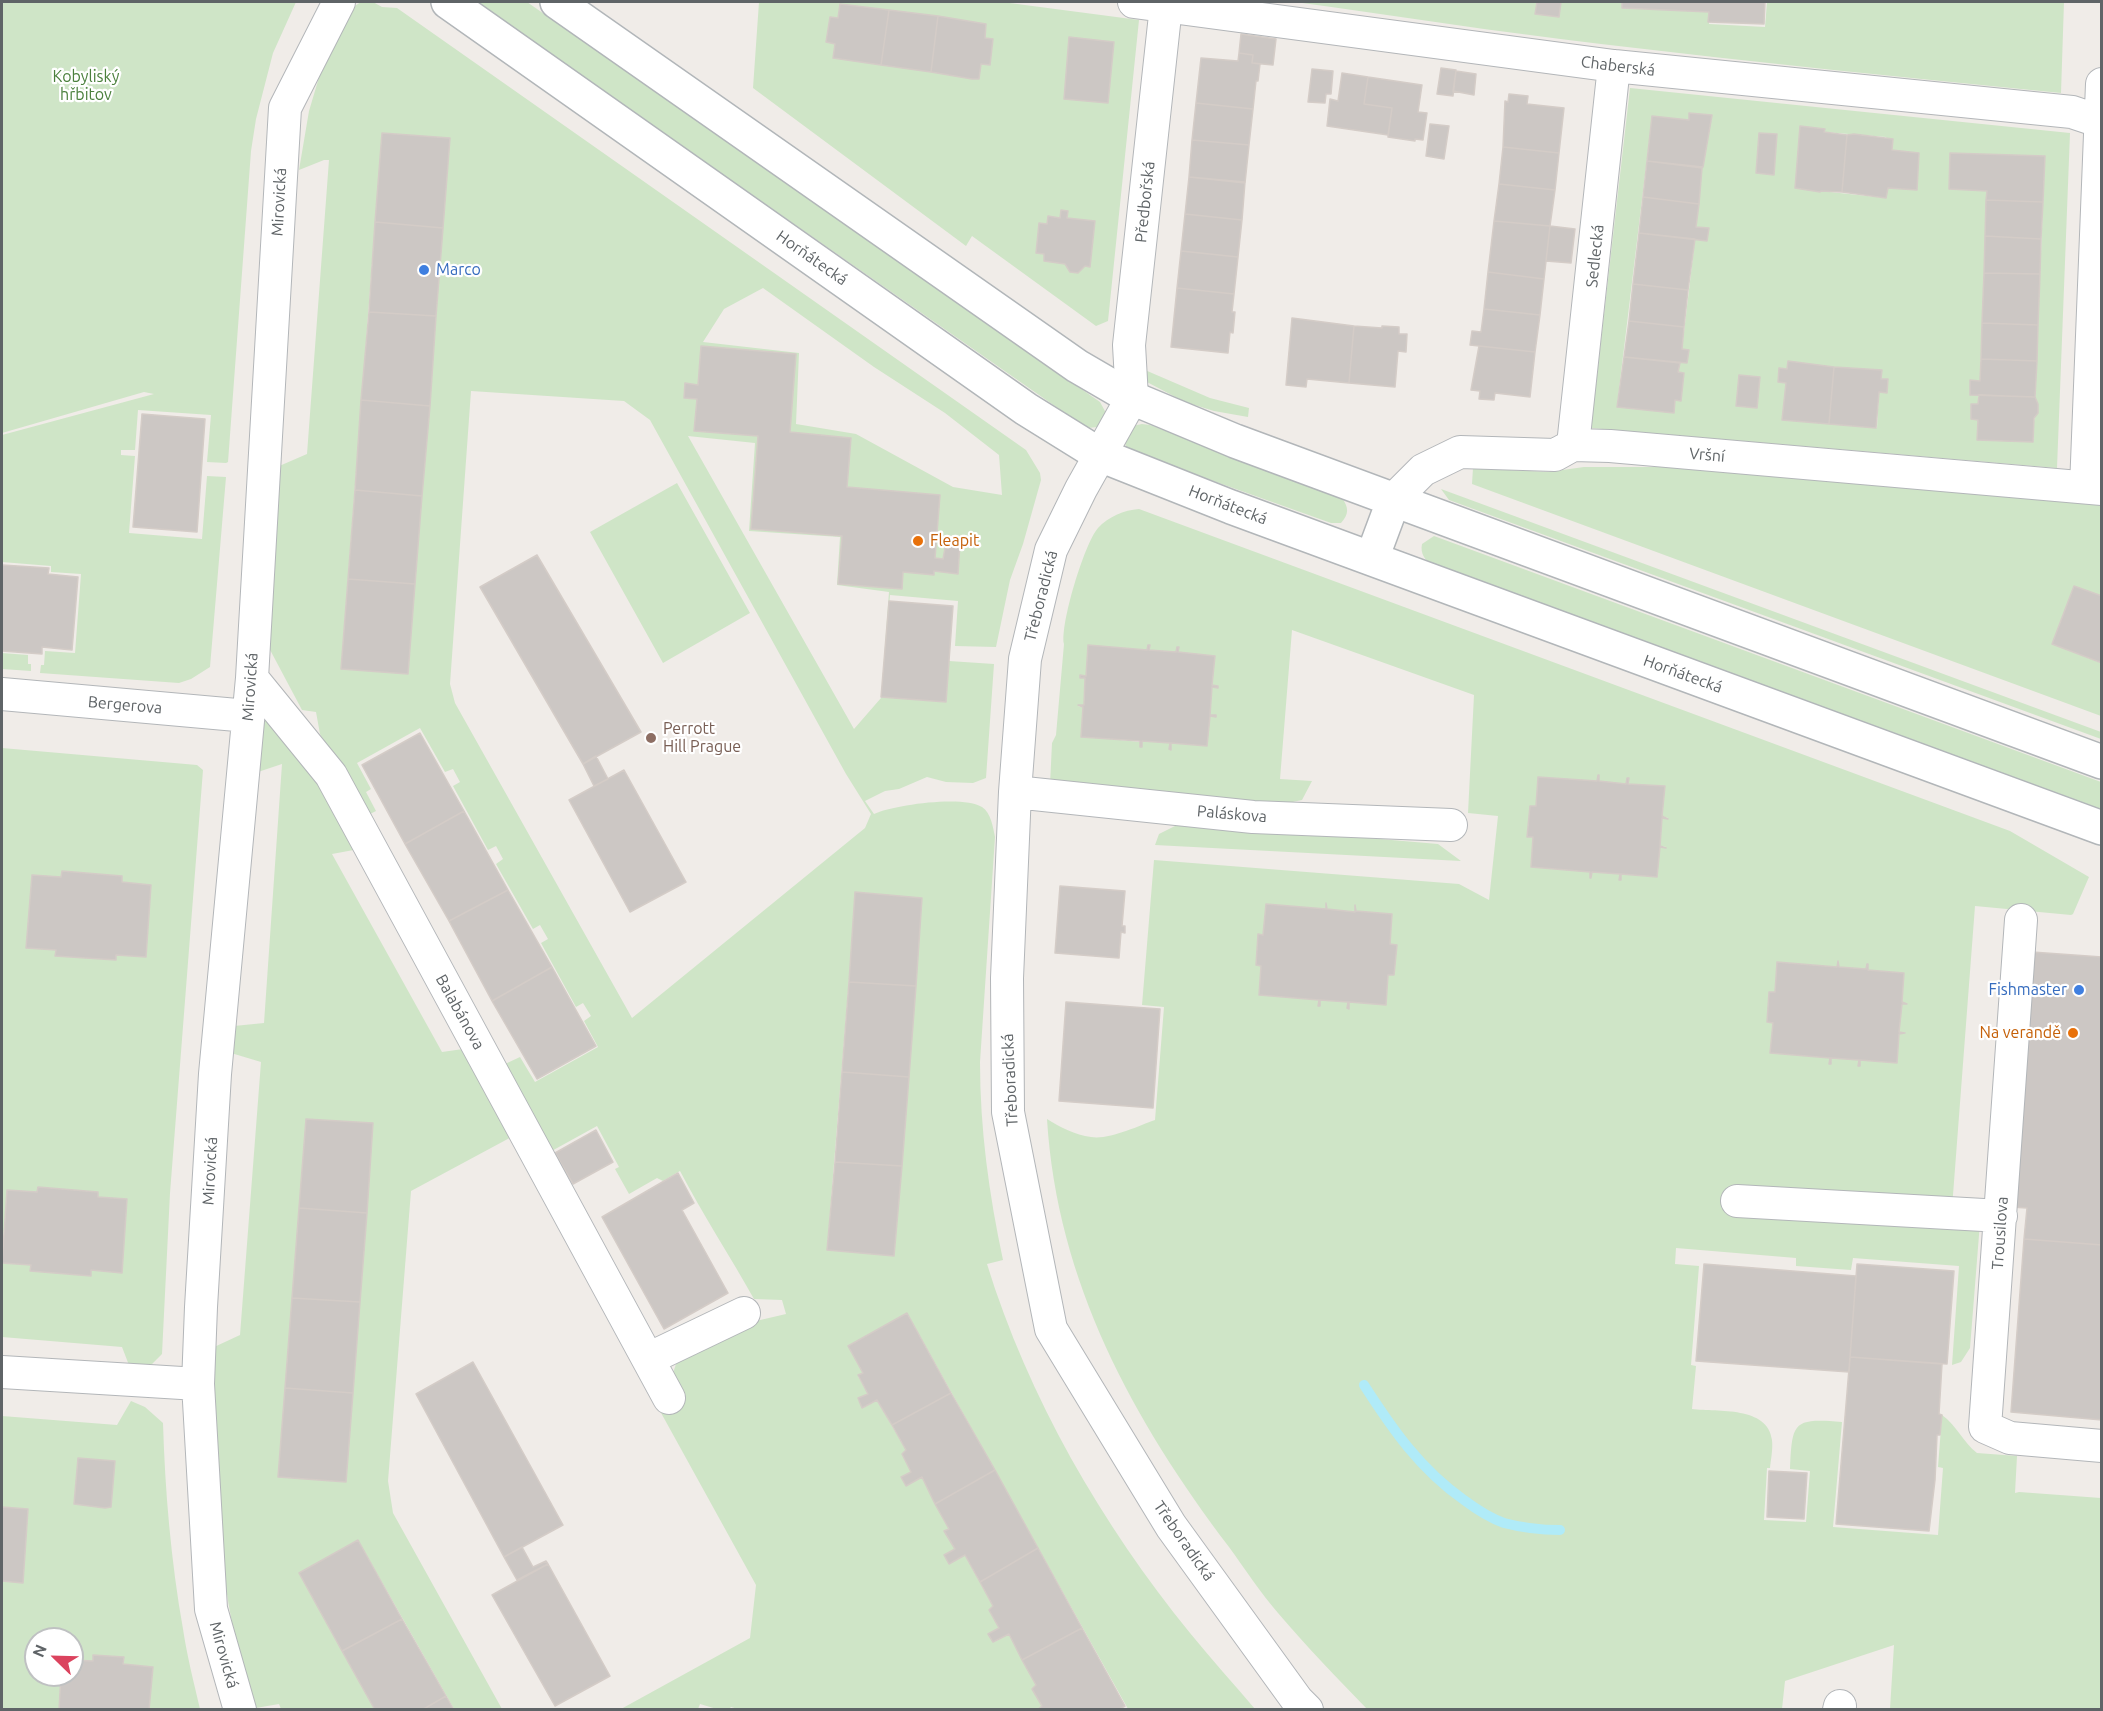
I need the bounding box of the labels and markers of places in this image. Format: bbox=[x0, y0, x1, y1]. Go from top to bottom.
place label: Marco bbox=[436, 260, 481, 280]
marker: Marco bbox=[417, 263, 431, 277]
place label: Fleapit bbox=[930, 531, 979, 551]
marker: Fleapit bbox=[911, 534, 925, 548]
place label: Perrott Hill Prague bbox=[663, 719, 741, 757]
marker: Perrott Hill Prague bbox=[644, 731, 658, 745]
place label: Fishmaster bbox=[1988, 980, 2067, 1000]
marker: Fishmaster bbox=[2072, 983, 2086, 997]
place label: Na verandě bbox=[1979, 1023, 2061, 1043]
marker: Na verandě bbox=[2066, 1026, 2080, 1040]

